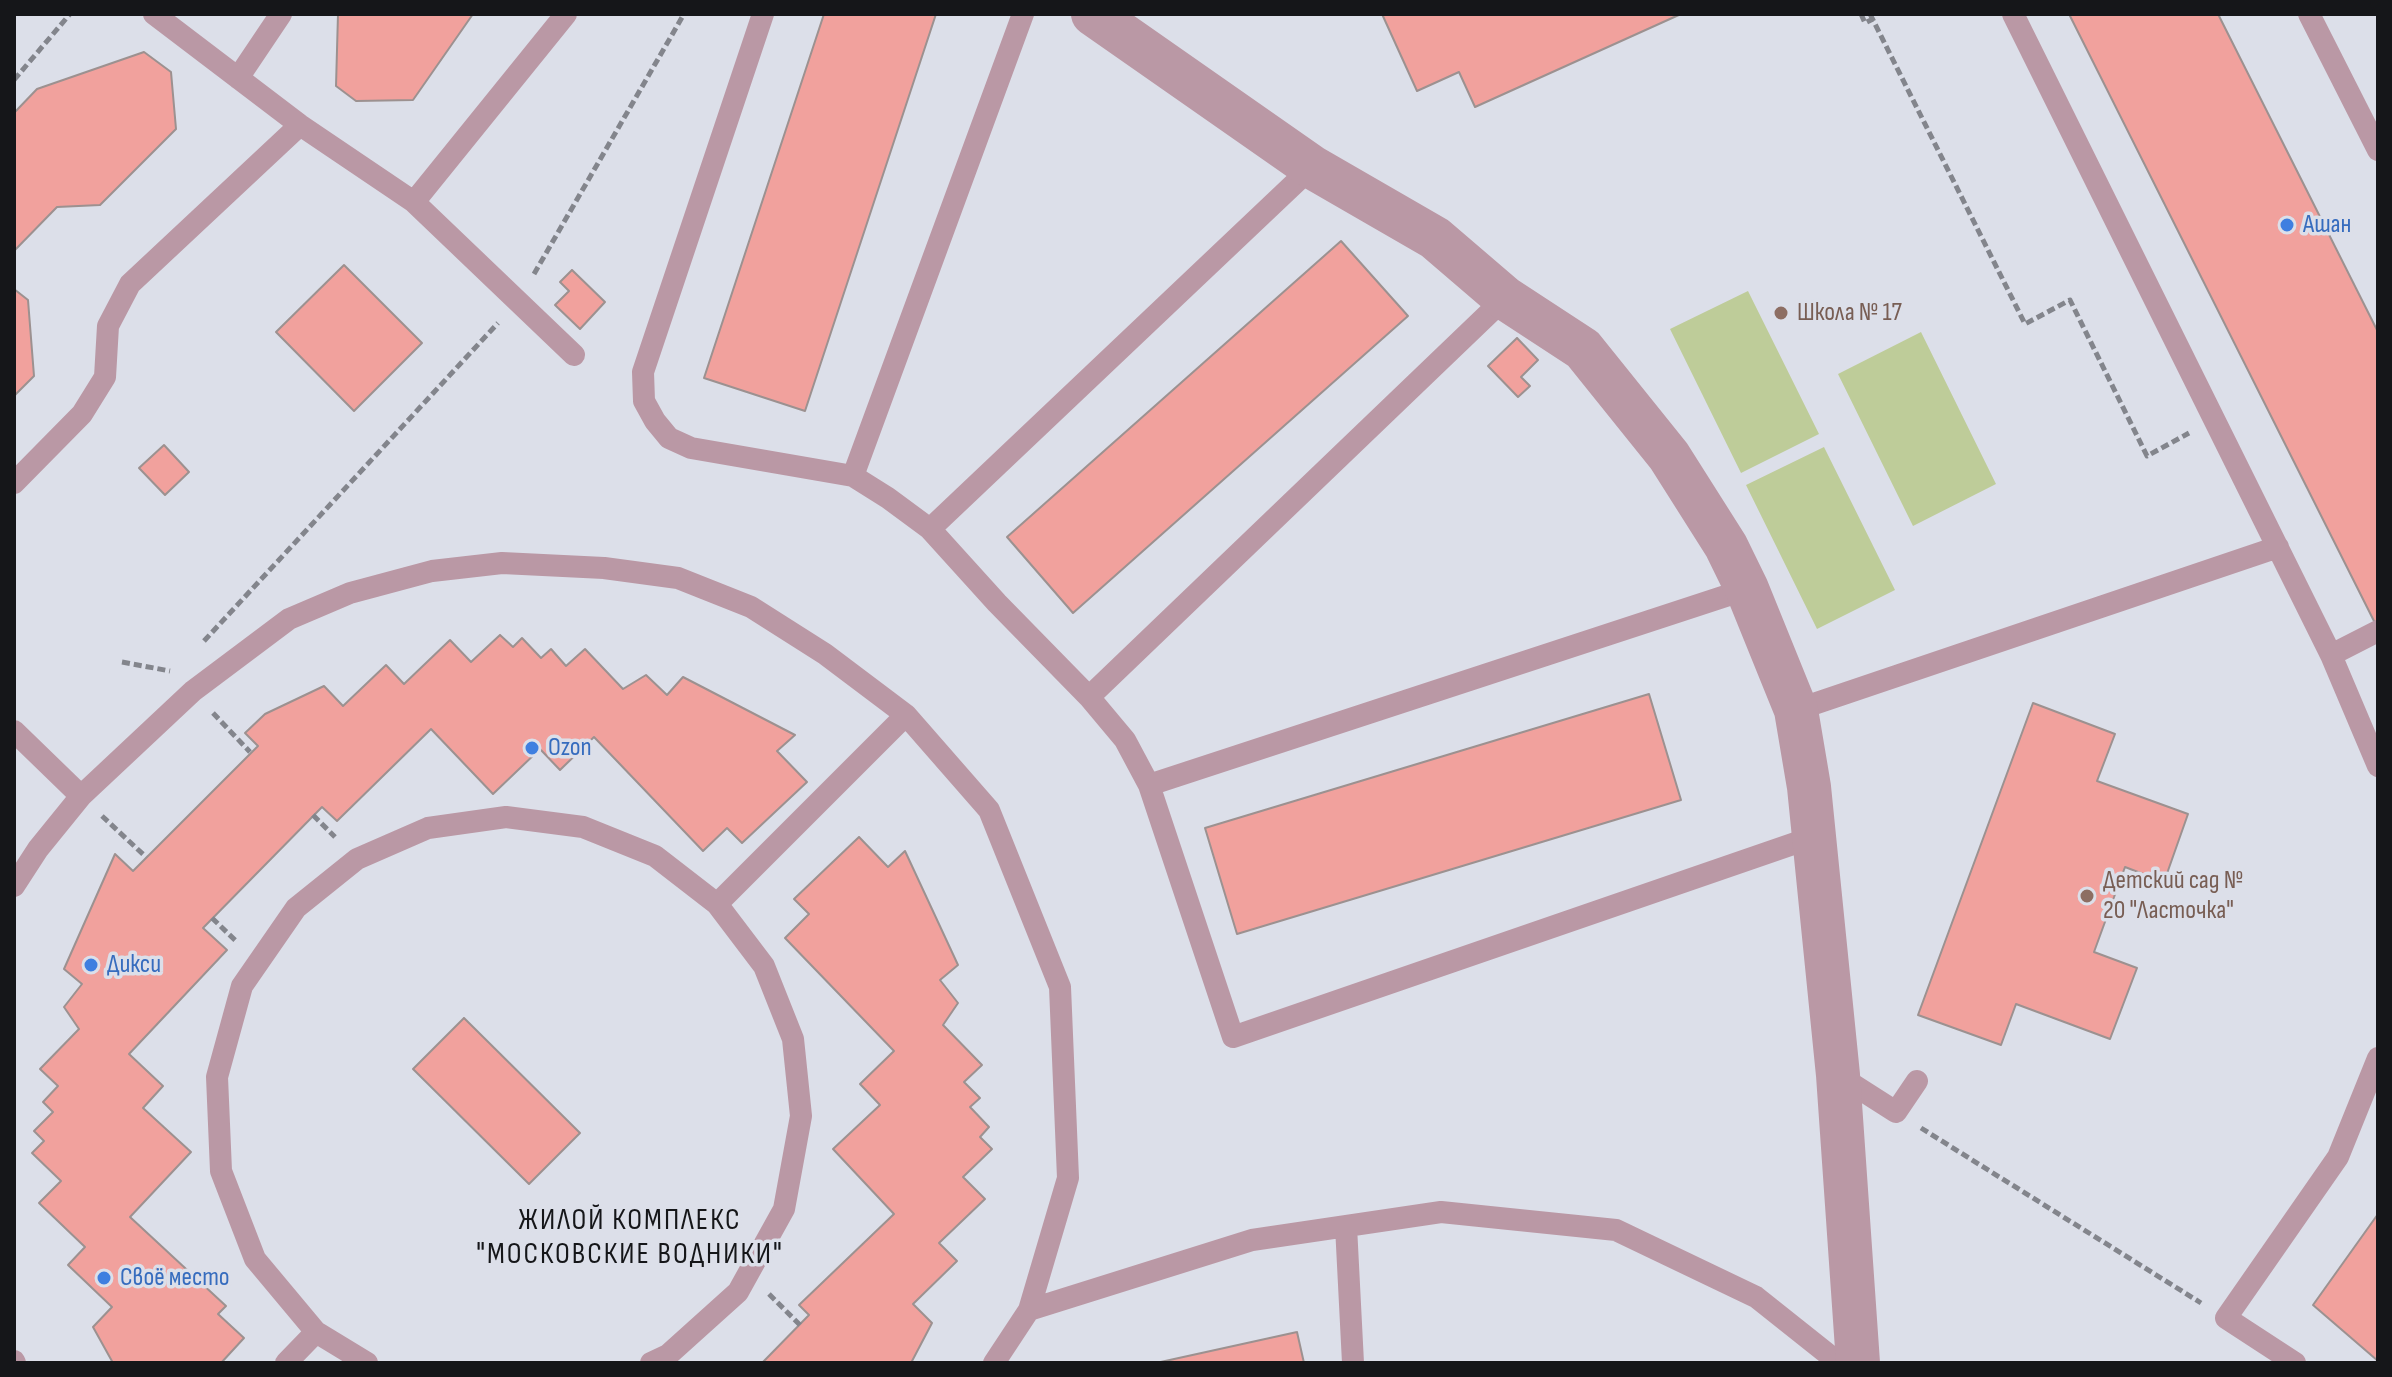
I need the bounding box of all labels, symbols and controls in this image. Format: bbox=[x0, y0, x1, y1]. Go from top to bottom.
place label: Ашан bbox=[2303, 209, 2351, 241]
marker: Ашан bbox=[2278, 216, 2296, 234]
place label: Школа № 17 bbox=[1797, 297, 1902, 329]
marker: Школа № 17 bbox=[1772, 304, 1790, 322]
place label: Ozon bbox=[548, 732, 592, 764]
marker: Ozon bbox=[523, 739, 541, 757]
place label: Детский сад № 20 "Ласточка" bbox=[2103, 865, 2243, 926]
marker: Детский сад № 20 "Ласточка" bbox=[2078, 887, 2096, 905]
place label: Дикси bbox=[107, 949, 161, 981]
marker: Дикси bbox=[82, 956, 100, 974]
district label: ЖИЛОЙ КОМПЛЕКС "МОСКОВСКИЕ ВОДНИКИ" bbox=[476, 1203, 784, 1274]
place label: Своё место bbox=[120, 1262, 230, 1294]
marker: Своё место bbox=[95, 1269, 113, 1287]

